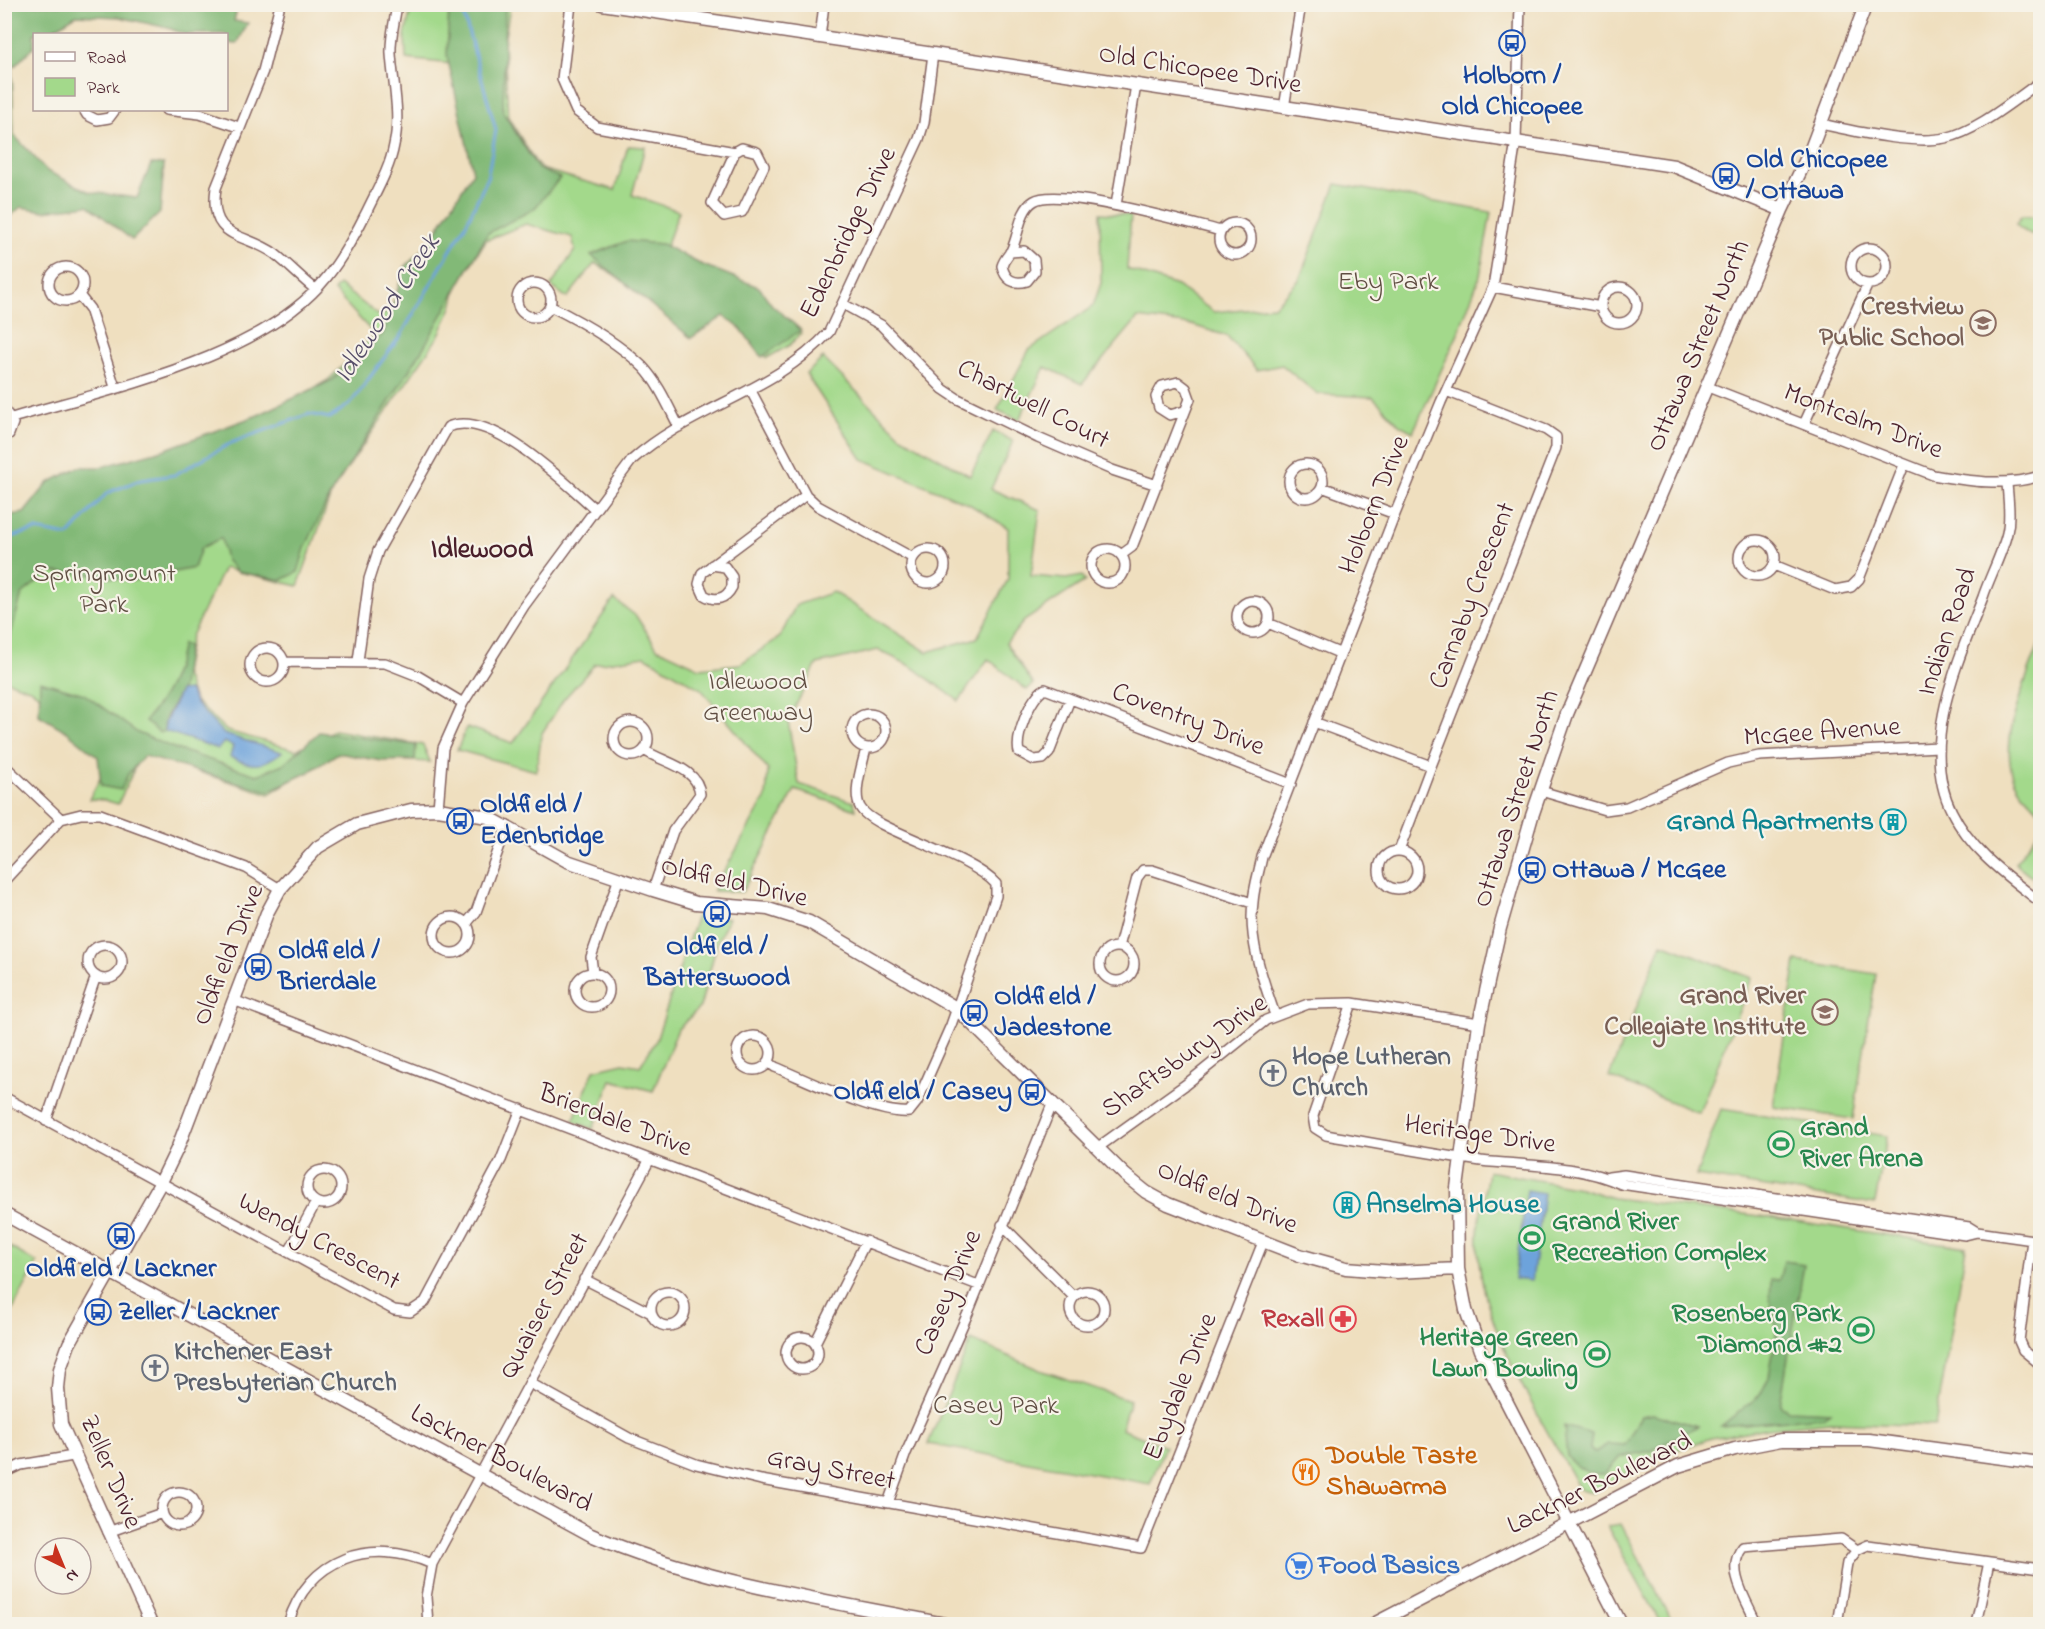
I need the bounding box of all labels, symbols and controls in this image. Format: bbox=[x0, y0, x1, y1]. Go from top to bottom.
bus stop icon: Holborn / Old Chicopee bbox=[1497, 28, 1527, 58]
legend bbox=[33, 33, 228, 111]
street label: Old Chicopee Drive bbox=[1096, 35, 1305, 105]
text: Road bbox=[87, 46, 126, 72]
place label: Holborn / Old Chicopee bbox=[1441, 57, 1584, 127]
text: Park bbox=[87, 76, 120, 102]
street label: Edenbridge Drive bbox=[790, 140, 908, 326]
place label: Old Chicopee / Ottawa bbox=[1745, 141, 1889, 211]
bus stop icon: Old Chicopee / Ottawa bbox=[1711, 161, 1741, 191]
water label: Idlewood Creek bbox=[324, 225, 453, 392]
street label: Ottawa Street North bbox=[1637, 234, 1761, 458]
park label: Eby Park bbox=[1337, 263, 1439, 302]
place label: Crestview Public School bbox=[1819, 288, 1964, 358]
school or university icon: Crestview Public School bbox=[1968, 308, 1998, 338]
street label: Chartwell Court bbox=[950, 350, 1116, 460]
street label: Montcalm Drive bbox=[1778, 374, 1949, 471]
street label: Holborn Drive bbox=[1329, 429, 1421, 580]
street label: Carnaby Crescent bbox=[1419, 497, 1527, 695]
district label: Idlewood bbox=[431, 530, 534, 571]
park label: Springmount Park bbox=[32, 555, 176, 625]
street label: Indian Road bbox=[1908, 563, 1988, 701]
park label: Idlewood Greenway bbox=[703, 663, 813, 733]
street label: Coventry Drive bbox=[1106, 673, 1271, 767]
street label: Ottawa Street North bbox=[1463, 685, 1571, 913]
street label: McGee Avenue bbox=[1742, 708, 1903, 758]
place label: Oldfield / Edenbridge bbox=[480, 786, 605, 857]
place label: Grand Apartments bbox=[1666, 803, 1874, 842]
bus stop icon: Oldfield / Edenbridge bbox=[445, 806, 475, 836]
building icon: Grand Apartments bbox=[1878, 807, 1908, 837]
street label: Oldfield Drive bbox=[657, 847, 812, 919]
place label: Ottawa / McGee bbox=[1552, 851, 1727, 890]
bus stop icon: Ottawa / McGee bbox=[1517, 855, 1547, 885]
street label: Oldfield Drive bbox=[183, 877, 275, 1032]
bus stop icon: Oldfield / Batterswood bbox=[702, 899, 732, 929]
place label: Oldfield / Batterswood bbox=[642, 928, 791, 998]
place label: Oldfield / Brierdale bbox=[276, 932, 380, 1002]
bus stop icon: Oldfield / Brierdale bbox=[243, 952, 273, 982]
place label: Grand River Collegiate Institute bbox=[1604, 977, 1807, 1048]
place label: Oldfield / Jadestone bbox=[994, 978, 1112, 1048]
street label: Shaftsbury Drive bbox=[1094, 985, 1277, 1129]
school or university icon: Grand River Collegiate Institute bbox=[1810, 997, 1840, 1027]
bus stop icon: Oldfield / Jadestone bbox=[959, 998, 989, 1028]
place label: Hope Lutheran Church bbox=[1292, 1038, 1451, 1108]
church icon: Hope Lutheran Church bbox=[1258, 1058, 1288, 1088]
place label: Oldfield / Casey bbox=[833, 1073, 1012, 1112]
street label: Brierdale Drive bbox=[532, 1074, 698, 1168]
bus stop icon: Oldfield / Casey bbox=[1017, 1077, 1047, 1107]
street label: Heritage Drive bbox=[1402, 1105, 1559, 1165]
place label: Grand River Arena bbox=[1800, 1109, 1923, 1179]
sports icon: Grand River Arena bbox=[1766, 1129, 1796, 1159]
street label: Oldfield Drive bbox=[1150, 1151, 1304, 1246]
street label: Wendy Crescent bbox=[231, 1183, 407, 1301]
place label: Anselma House bbox=[1366, 1186, 1540, 1225]
building icon: Anselma House bbox=[1332, 1190, 1362, 1220]
place label: Grand River Recreation Complex bbox=[1552, 1203, 1767, 1273]
bus stop icon: Oldfield / Lackner bbox=[106, 1221, 136, 1251]
street label: Casey Drive bbox=[905, 1223, 993, 1362]
sports icon: Grand River Recreation Complex bbox=[1517, 1223, 1547, 1253]
street label: Quaiser Street bbox=[490, 1226, 600, 1386]
place label: Oldfield / Lackner bbox=[26, 1250, 217, 1289]
place label: Zeller / Lackner bbox=[118, 1293, 280, 1332]
place label: Rosenberg Park Diamond #2 bbox=[1671, 1295, 1843, 1365]
bus stop icon: Zeller / Lackner bbox=[83, 1297, 113, 1327]
place label: Rexall bbox=[1261, 1300, 1324, 1339]
pharmacy icon: Rexall bbox=[1328, 1304, 1358, 1334]
street label: Ebydale Drive bbox=[1134, 1307, 1229, 1467]
sports icon: Rosenberg Park Diamond #2 bbox=[1846, 1315, 1876, 1345]
place label: Heritage Green Lawn Bowling bbox=[1420, 1319, 1578, 1390]
place label: Kitchener East Presbyterian Church bbox=[174, 1333, 397, 1403]
sports icon: Heritage Green Lawn Bowling bbox=[1582, 1339, 1612, 1369]
church icon: Kitchener East Presbyterian Church bbox=[140, 1353, 170, 1383]
park label: Casey Park bbox=[933, 1387, 1059, 1426]
street label: Lackner Boulevard bbox=[403, 1394, 599, 1524]
street label: Zeller Drive bbox=[69, 1409, 152, 1536]
street label: Lackner Boulevard bbox=[1501, 1422, 1699, 1546]
place label: Double Taste Shawarma bbox=[1324, 1437, 1478, 1507]
street label: Gray Street bbox=[764, 1438, 898, 1502]
restaurant icon: Double Taste Shawarma bbox=[1291, 1457, 1321, 1487]
north arrow bbox=[33, 1536, 93, 1596]
place label: Food Basics bbox=[1316, 1547, 1460, 1586]
supermarket icon: Food Basics bbox=[1284, 1551, 1314, 1581]
text: N bbox=[60, 1563, 84, 1588]

